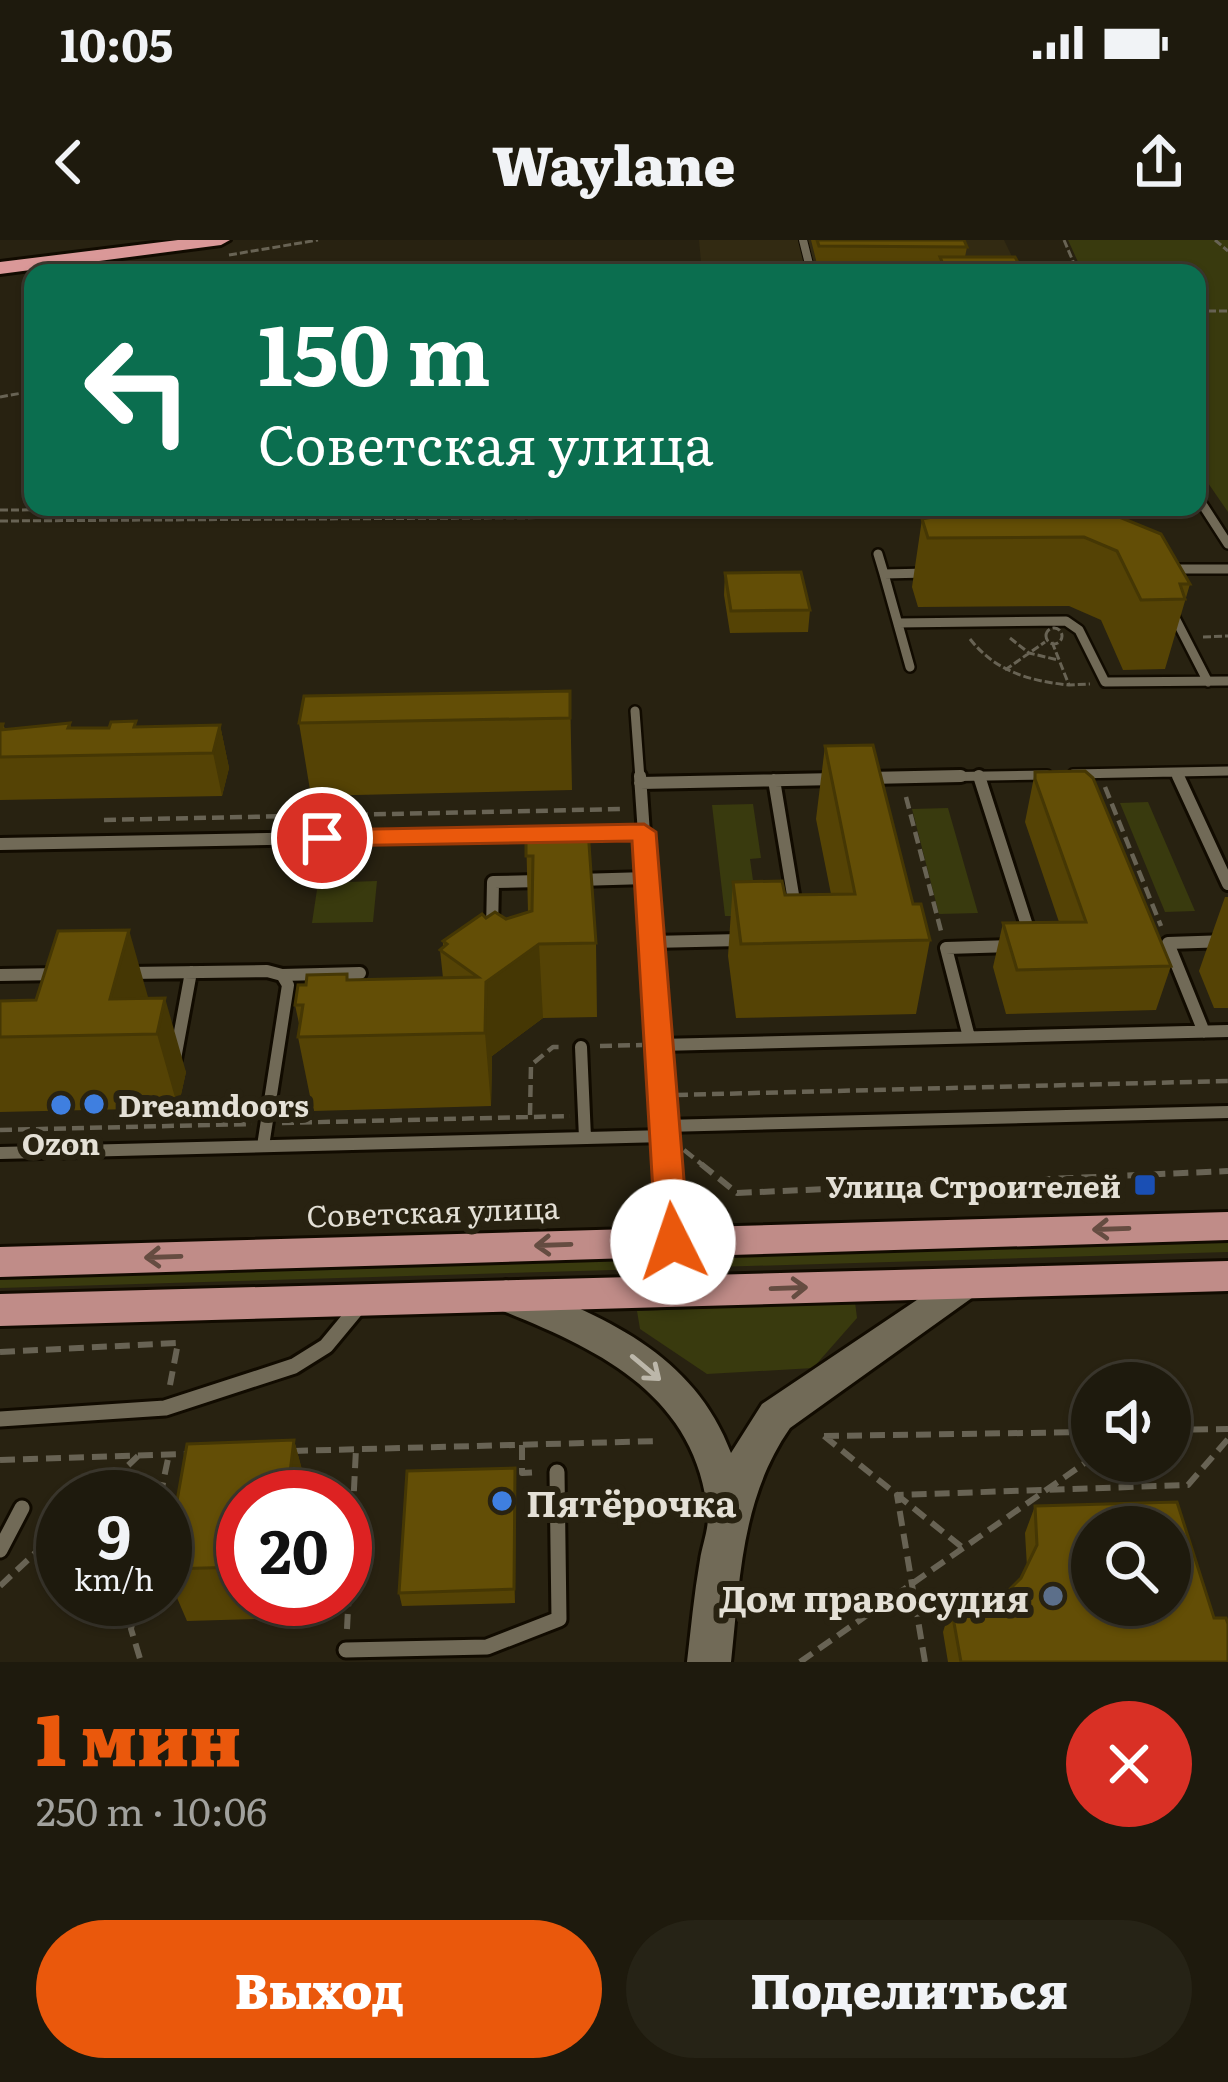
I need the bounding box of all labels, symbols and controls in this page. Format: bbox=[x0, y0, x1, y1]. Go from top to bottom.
text: 10:05 bbox=[60, 9, 173, 76]
text: Waylane bbox=[492, 122, 736, 203]
icon: back bbox=[36, 129, 102, 195]
icon: share bbox=[1126, 129, 1192, 195]
text: 150 m bbox=[258, 287, 491, 412]
icon: left bbox=[60, 312, 216, 468]
text: Советская улица bbox=[258, 401, 714, 482]
pin bbox=[271, 787, 373, 889]
icon: arrive bbox=[289, 805, 355, 871]
place label: Dreamdoors bbox=[118, 1082, 309, 1126]
marker: Dreamdoors bbox=[81, 1091, 107, 1117]
marker: Ozon bbox=[48, 1092, 74, 1118]
place label: Ozon bbox=[22, 1120, 100, 1164]
place label: Улица Строителей bbox=[826, 1163, 1121, 1207]
marker: Улица Строителей bbox=[1132, 1172, 1158, 1198]
position arrow bbox=[610, 1179, 736, 1305]
street label: Советская улица bbox=[306, 1184, 561, 1236]
one-way arrow bbox=[1092, 1218, 1131, 1241]
one-way arrow bbox=[534, 1234, 573, 1257]
one-way arrow bbox=[144, 1246, 183, 1269]
one-way arrow bbox=[769, 1277, 808, 1300]
one-way arrow bbox=[630, 1353, 661, 1381]
map controls bbox=[1071, 1362, 1191, 1626]
button: sound bbox=[1071, 1362, 1191, 1482]
speed limit sign: 20 bbox=[216, 1470, 372, 1626]
place label: Пятёрочка bbox=[526, 1475, 736, 1528]
text: 9 bbox=[97, 1488, 131, 1577]
marker: Пятёрочка bbox=[489, 1488, 515, 1514]
button: search bbox=[1071, 1506, 1191, 1626]
text: km/h bbox=[74, 1556, 154, 1600]
place label: Дом правосудия bbox=[719, 1570, 1029, 1623]
marker: Дом правосудия bbox=[1040, 1583, 1066, 1609]
text: 1 мин bbox=[36, 1681, 241, 1788]
button: close bbox=[1066, 1701, 1192, 1827]
text: 250 m · 10:06 bbox=[36, 1780, 267, 1838]
button: Выход bbox=[36, 1920, 602, 2058]
button: Поделиться bbox=[626, 1920, 1192, 2058]

